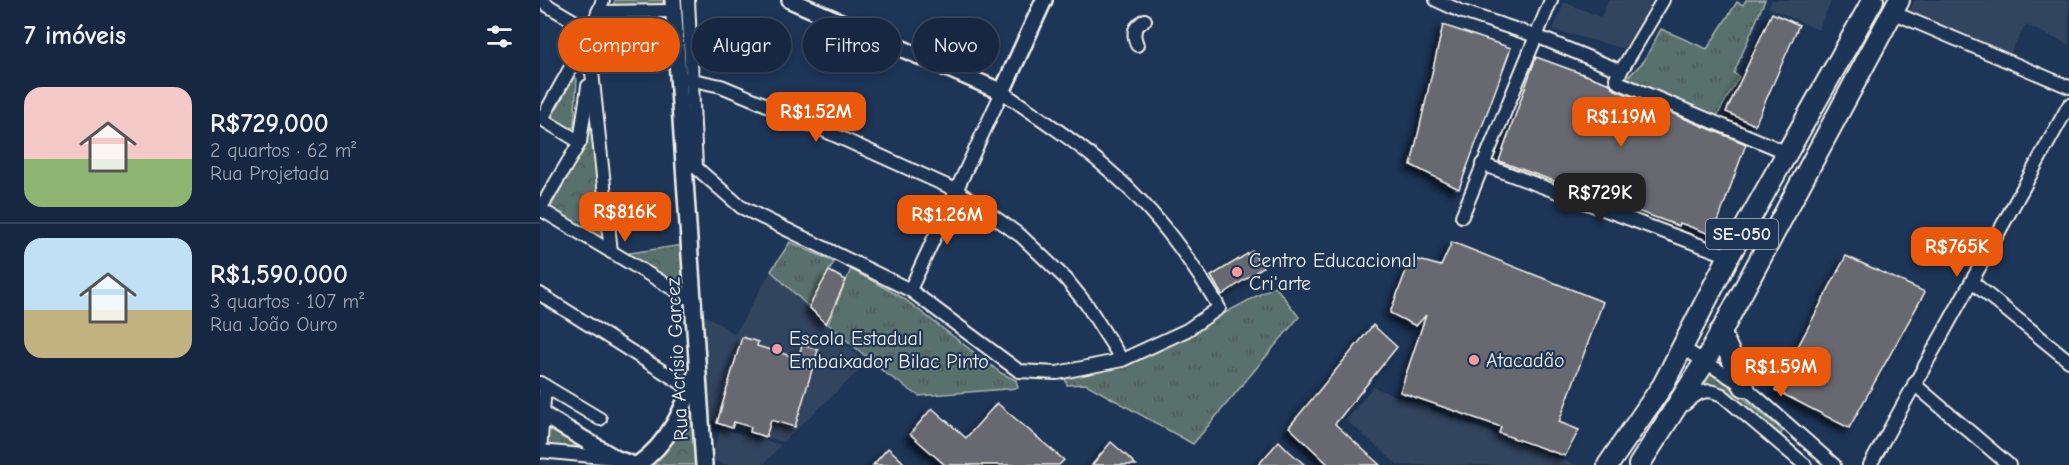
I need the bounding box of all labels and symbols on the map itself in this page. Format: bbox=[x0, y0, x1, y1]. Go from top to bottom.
pin: R$1.52M bbox=[761, 92, 871, 143]
pin: R$1.19M bbox=[1566, 97, 1676, 148]
pin: R$729K bbox=[1551, 173, 1649, 224]
pin: R$816K bbox=[576, 192, 674, 243]
pin: R$1.26M bbox=[892, 195, 1002, 246]
road number: SE-050 bbox=[1706, 219, 1778, 249]
pin: R$765K bbox=[1908, 227, 2006, 278]
place label: Centro Educacional Cri'arte bbox=[1249, 249, 1416, 295]
marker: Centro Educacional Cri'arte bbox=[1230, 265, 1244, 279]
street label: Rua Acrísio Garcez bbox=[661, 277, 693, 441]
place label: Escola Estadual Embaixador Bilac Pinto bbox=[789, 327, 989, 373]
marker: Escola Estadual Embaixador Bilac Pinto bbox=[770, 342, 784, 356]
pin: R$1.59M bbox=[1726, 347, 1836, 398]
place label: Atacadão bbox=[1486, 349, 1565, 372]
marker: Atacadão bbox=[1467, 353, 1481, 367]

